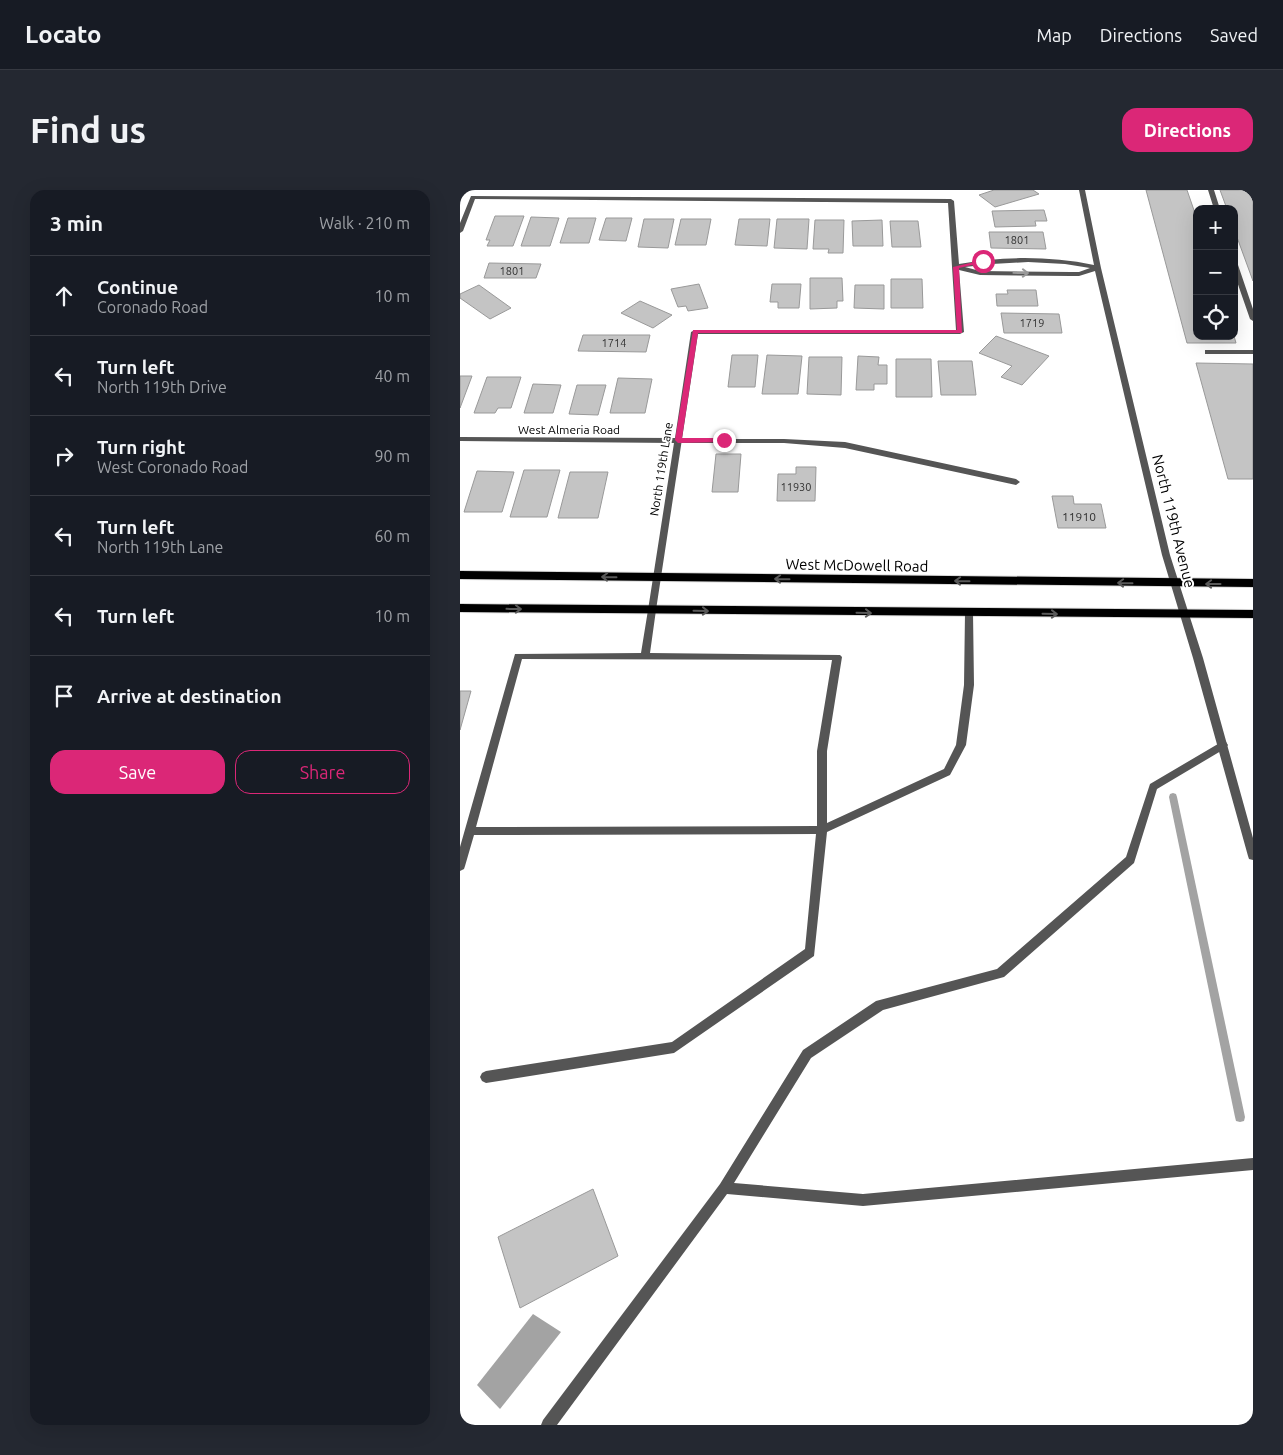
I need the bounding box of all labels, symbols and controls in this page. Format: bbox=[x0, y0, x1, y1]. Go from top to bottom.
text: Locato bbox=[25, 21, 101, 48]
text: Map bbox=[1036, 25, 1072, 45]
text: Directions bbox=[1100, 25, 1182, 45]
text: Saved bbox=[1210, 25, 1258, 45]
button: Directions bbox=[1122, 108, 1253, 152]
text: Find us bbox=[30, 110, 146, 150]
map controls bbox=[1193, 205, 1238, 340]
button: + bbox=[1193, 205, 1238, 250]
text: 3 min bbox=[50, 211, 103, 235]
text: Walk · 210 m bbox=[319, 214, 410, 232]
house number: 1801 bbox=[1005, 234, 1029, 246]
route start bbox=[972, 250, 995, 273]
button: − bbox=[1193, 250, 1238, 295]
house number: 1801 bbox=[500, 265, 524, 277]
one-way arrow bbox=[1013, 268, 1029, 278]
text: Continue bbox=[97, 276, 178, 298]
icon: ahead bbox=[50, 282, 78, 310]
text: 10 m bbox=[374, 287, 410, 305]
button: locate bbox=[1193, 295, 1238, 340]
text: Coronado Road bbox=[97, 298, 208, 316]
house number: 1719 bbox=[1020, 317, 1044, 329]
house number: 1714 bbox=[602, 337, 626, 349]
text: Turn left bbox=[97, 356, 175, 378]
icon: left bbox=[50, 362, 78, 390]
text: 40 m bbox=[374, 367, 410, 385]
text: North 119th Drive bbox=[97, 378, 227, 396]
street label: North 119th Lane bbox=[647, 421, 675, 517]
street label: West Almeria Road bbox=[518, 423, 620, 436]
route end bbox=[713, 429, 736, 452]
text: Turn right bbox=[97, 436, 185, 458]
icon: right bbox=[50, 442, 78, 470]
text: 90 m bbox=[374, 447, 410, 465]
street label: North 119th Avenue bbox=[1149, 453, 1199, 589]
text: West Coronado Road bbox=[97, 458, 248, 476]
house number: 11930 bbox=[780, 481, 812, 493]
house number: 11910 bbox=[1062, 510, 1096, 523]
text: Turn left bbox=[97, 516, 175, 538]
icon: left bbox=[50, 522, 78, 550]
text: 60 m bbox=[374, 527, 410, 545]
text: North 119th Lane bbox=[97, 538, 223, 556]
street label: West McDowell Road bbox=[785, 555, 929, 575]
one-way arrow bbox=[601, 573, 617, 582]
one-way arrow bbox=[774, 575, 790, 584]
one-way arrow bbox=[954, 576, 970, 586]
one-way arrow bbox=[1117, 578, 1133, 588]
one-way arrow bbox=[1205, 579, 1222, 589]
icon: left bbox=[50, 602, 78, 630]
one-way arrow bbox=[506, 604, 522, 614]
text: Turn left bbox=[97, 605, 175, 627]
one-way arrow bbox=[692, 606, 709, 616]
text: 10 m bbox=[374, 607, 410, 625]
one-way arrow bbox=[855, 608, 871, 618]
one-way arrow bbox=[1042, 609, 1058, 619]
icon: arrive bbox=[50, 682, 78, 710]
text: Arrive at destination bbox=[97, 685, 282, 707]
button: Save bbox=[50, 750, 225, 794]
button: Share bbox=[235, 750, 410, 794]

